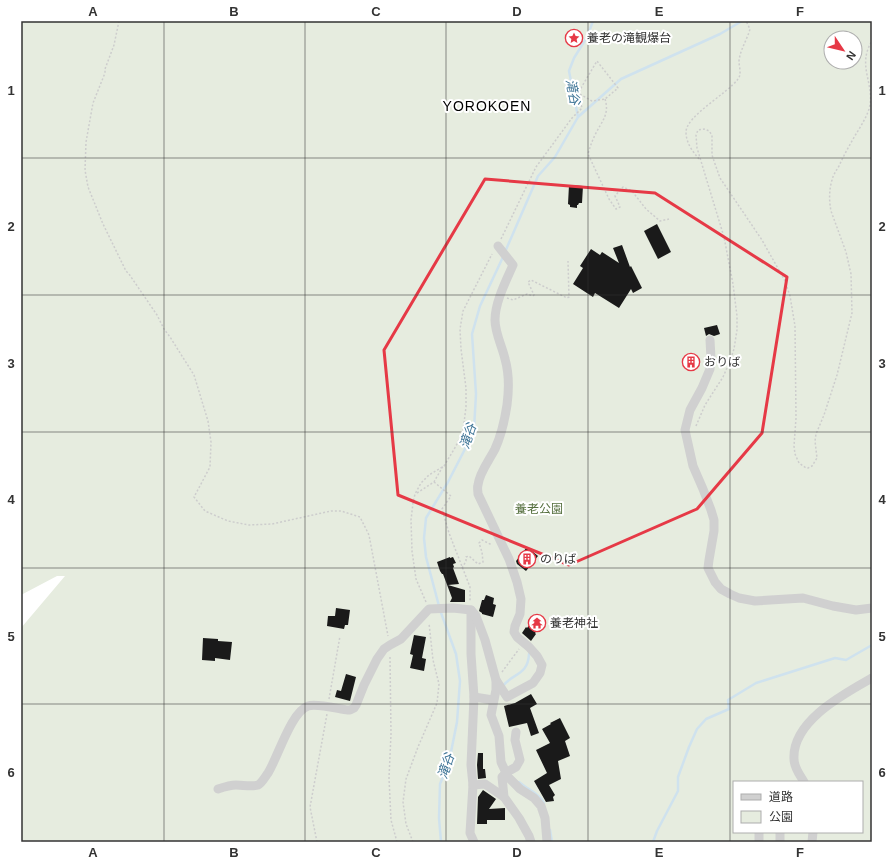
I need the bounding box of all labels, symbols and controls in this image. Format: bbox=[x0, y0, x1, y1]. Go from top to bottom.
text: A bbox=[88, 4, 98, 19]
text: B bbox=[229, 4, 239, 19]
text: C bbox=[371, 4, 381, 19]
text: D bbox=[512, 4, 522, 19]
text: E bbox=[655, 4, 664, 19]
text: F bbox=[796, 4, 804, 19]
place icon: 養老の滝観爆台 bbox=[564, 28, 584, 48]
north arrow bbox=[823, 30, 863, 70]
place label: 養老の滝観爆台 bbox=[587, 31, 671, 45]
text: N bbox=[844, 49, 858, 62]
water label: 滝谷 bbox=[563, 78, 583, 107]
text: 1 bbox=[7, 83, 15, 98]
text: 1 bbox=[878, 83, 886, 98]
district label: YOROKOEN bbox=[443, 98, 531, 114]
text: 2 bbox=[7, 219, 15, 234]
text: 2 bbox=[878, 219, 886, 234]
building icon: おりば bbox=[681, 352, 701, 372]
place label: おりば bbox=[704, 355, 740, 369]
text: 3 bbox=[7, 356, 15, 371]
text: 3 bbox=[878, 356, 886, 371]
water label: 滝谷 bbox=[457, 420, 479, 451]
text: 4 bbox=[7, 492, 15, 507]
text: 4 bbox=[878, 492, 886, 507]
park label: 養老公園 bbox=[515, 502, 563, 516]
building icon: のりば bbox=[517, 549, 537, 569]
place label: のりば bbox=[540, 552, 576, 566]
temple icon: 養老神社 bbox=[527, 613, 547, 633]
place label: 養老神社 bbox=[550, 616, 598, 630]
text: 5 bbox=[7, 629, 15, 644]
text: 5 bbox=[878, 629, 886, 644]
water label: 滝谷 bbox=[435, 750, 457, 781]
text: 6 bbox=[7, 765, 15, 780]
text: 6 bbox=[878, 765, 886, 780]
legend bbox=[733, 781, 863, 833]
text: 道路 bbox=[769, 790, 793, 804]
text: 公園 bbox=[769, 810, 793, 824]
text: A bbox=[88, 845, 98, 860]
text: B bbox=[229, 845, 239, 860]
text: C bbox=[371, 845, 381, 860]
text: D bbox=[512, 845, 522, 860]
text: E bbox=[655, 845, 664, 860]
text: F bbox=[796, 845, 804, 860]

